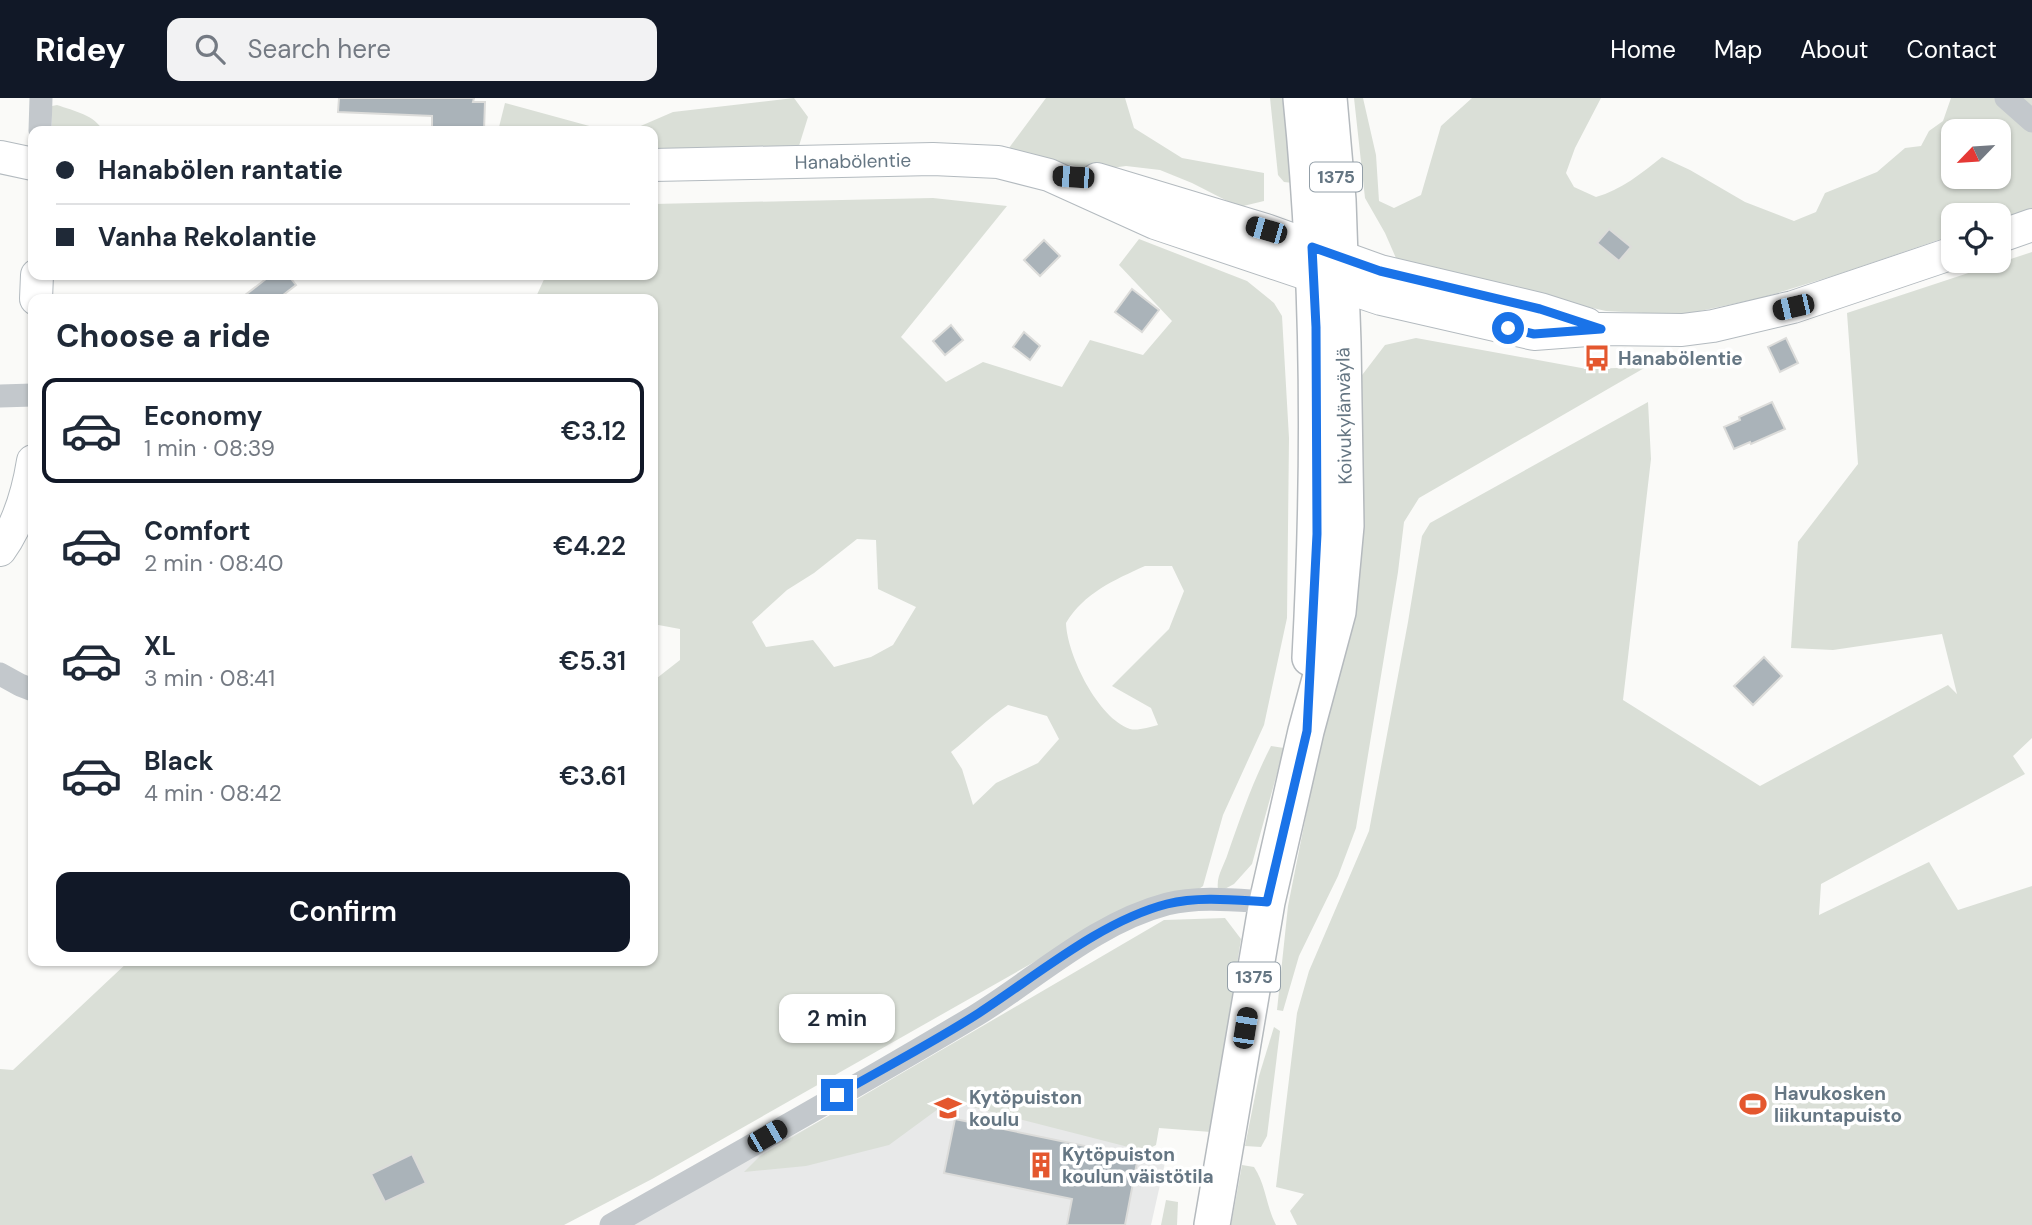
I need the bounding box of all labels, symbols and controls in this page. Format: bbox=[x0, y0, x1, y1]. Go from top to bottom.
search box bbox=[167, 18, 657, 81]
text: Ridey bbox=[35, 28, 125, 71]
icon: search bbox=[191, 30, 229, 68]
text: Search here bbox=[247, 32, 391, 66]
text: Home bbox=[1610, 34, 1676, 65]
text: Map bbox=[1714, 34, 1762, 65]
text: About bbox=[1800, 34, 1869, 65]
text: Contact bbox=[1907, 34, 1997, 65]
north arrow bbox=[1941, 119, 2011, 189]
map controls bbox=[1941, 119, 2011, 273]
street label: Hanabölentie bbox=[794, 147, 911, 174]
text: Hanabölen rantatie bbox=[98, 153, 343, 187]
road number: 1375 bbox=[1310, 162, 1362, 192]
car bbox=[1052, 165, 1095, 189]
button: locate bbox=[1941, 203, 2011, 273]
car bbox=[1243, 214, 1290, 246]
text: Vanha Rekolantie bbox=[98, 220, 317, 254]
car bbox=[1771, 292, 1816, 322]
route start bbox=[1492, 312, 1524, 344]
text: Choose a ride bbox=[56, 315, 271, 357]
bus stop icon: Hanabölentie bbox=[1582, 343, 1612, 373]
place label: Hanabölentie bbox=[1618, 346, 1743, 371]
street label: Koivukylänväylä bbox=[1330, 347, 1358, 485]
icon: car bbox=[60, 399, 123, 462]
text: Economy bbox=[144, 399, 262, 433]
text: €3.12 bbox=[561, 414, 626, 448]
text: 1 min · 08:39 bbox=[144, 433, 275, 463]
icon: car bbox=[60, 514, 123, 577]
text: Comfort bbox=[144, 514, 250, 548]
text: €4.22 bbox=[553, 529, 626, 563]
text: 2 min · 08:40 bbox=[144, 548, 283, 578]
icon: car bbox=[60, 629, 123, 692]
text: XL bbox=[144, 629, 176, 663]
text: €5.31 bbox=[559, 644, 626, 678]
text: 3 min · 08:41 bbox=[144, 663, 275, 693]
icon: car bbox=[60, 744, 123, 807]
text: Black bbox=[144, 744, 214, 778]
text: €3.61 bbox=[559, 759, 626, 793]
text: 4 min · 08:42 bbox=[144, 778, 282, 808]
button: Confirm bbox=[56, 872, 630, 952]
road number: 1375 bbox=[1228, 962, 1280, 992]
callout: 2 min bbox=[779, 993, 895, 1042]
text: 2 min bbox=[807, 1003, 867, 1033]
car bbox=[1232, 1006, 1259, 1050]
route end bbox=[821, 1079, 853, 1111]
place label: Havukosken liikuntapuisto bbox=[1774, 1081, 1902, 1128]
place label: Kytöpuiston koulu bbox=[969, 1085, 1082, 1132]
sports icon: Havukosken liikuntapuisto bbox=[1738, 1089, 1768, 1119]
school or university icon: Kytöpuiston koulu bbox=[933, 1093, 963, 1123]
car bbox=[744, 1116, 791, 1156]
place label: Kytöpuiston koulun väistötila bbox=[1062, 1142, 1214, 1189]
building icon: Kytöpuiston koulun väistötila bbox=[1026, 1150, 1056, 1180]

